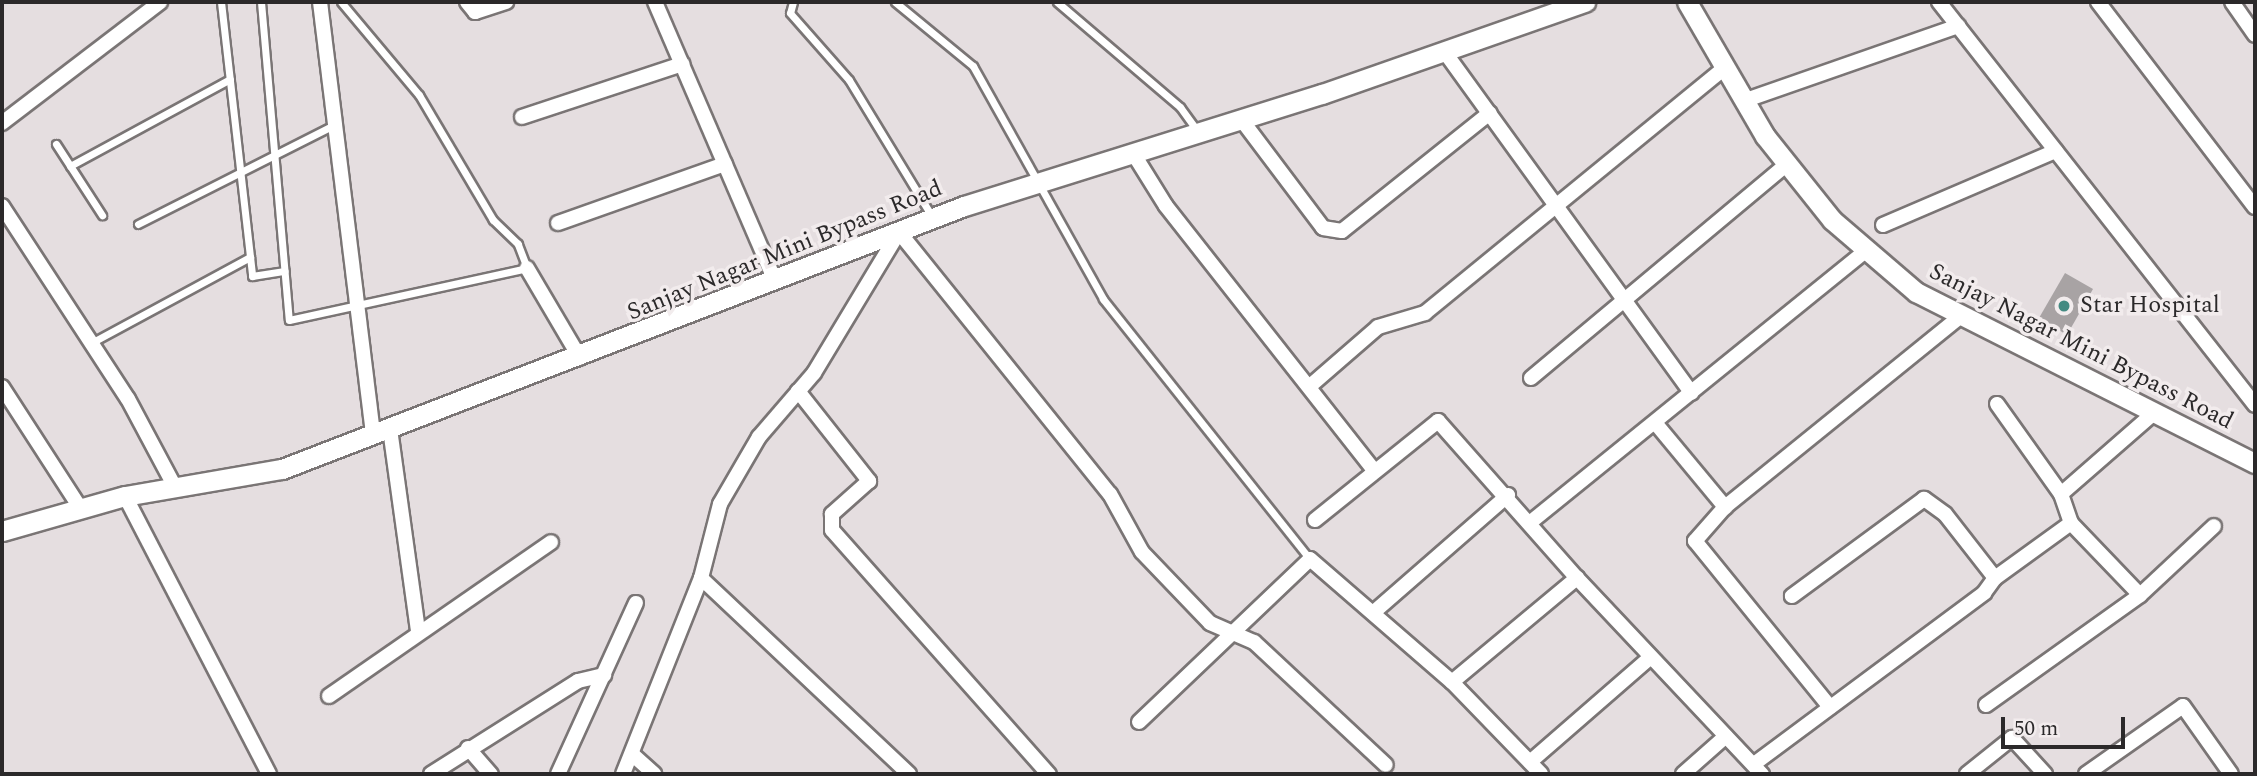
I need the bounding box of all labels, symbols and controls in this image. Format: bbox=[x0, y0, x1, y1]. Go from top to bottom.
street label: Sanjay Nagar Mini Bypass Road bbox=[623, 174, 947, 328]
street label: Sanjay Nagar Mini Bypass Road bbox=[1924, 258, 2238, 436]
place label: Star Hospital bbox=[2080, 292, 2220, 320]
marker: Star Hospital bbox=[2054, 296, 2074, 316]
scale bar bbox=[2005, 702, 2129, 746]
text: 50 m bbox=[2014, 713, 2058, 745]

